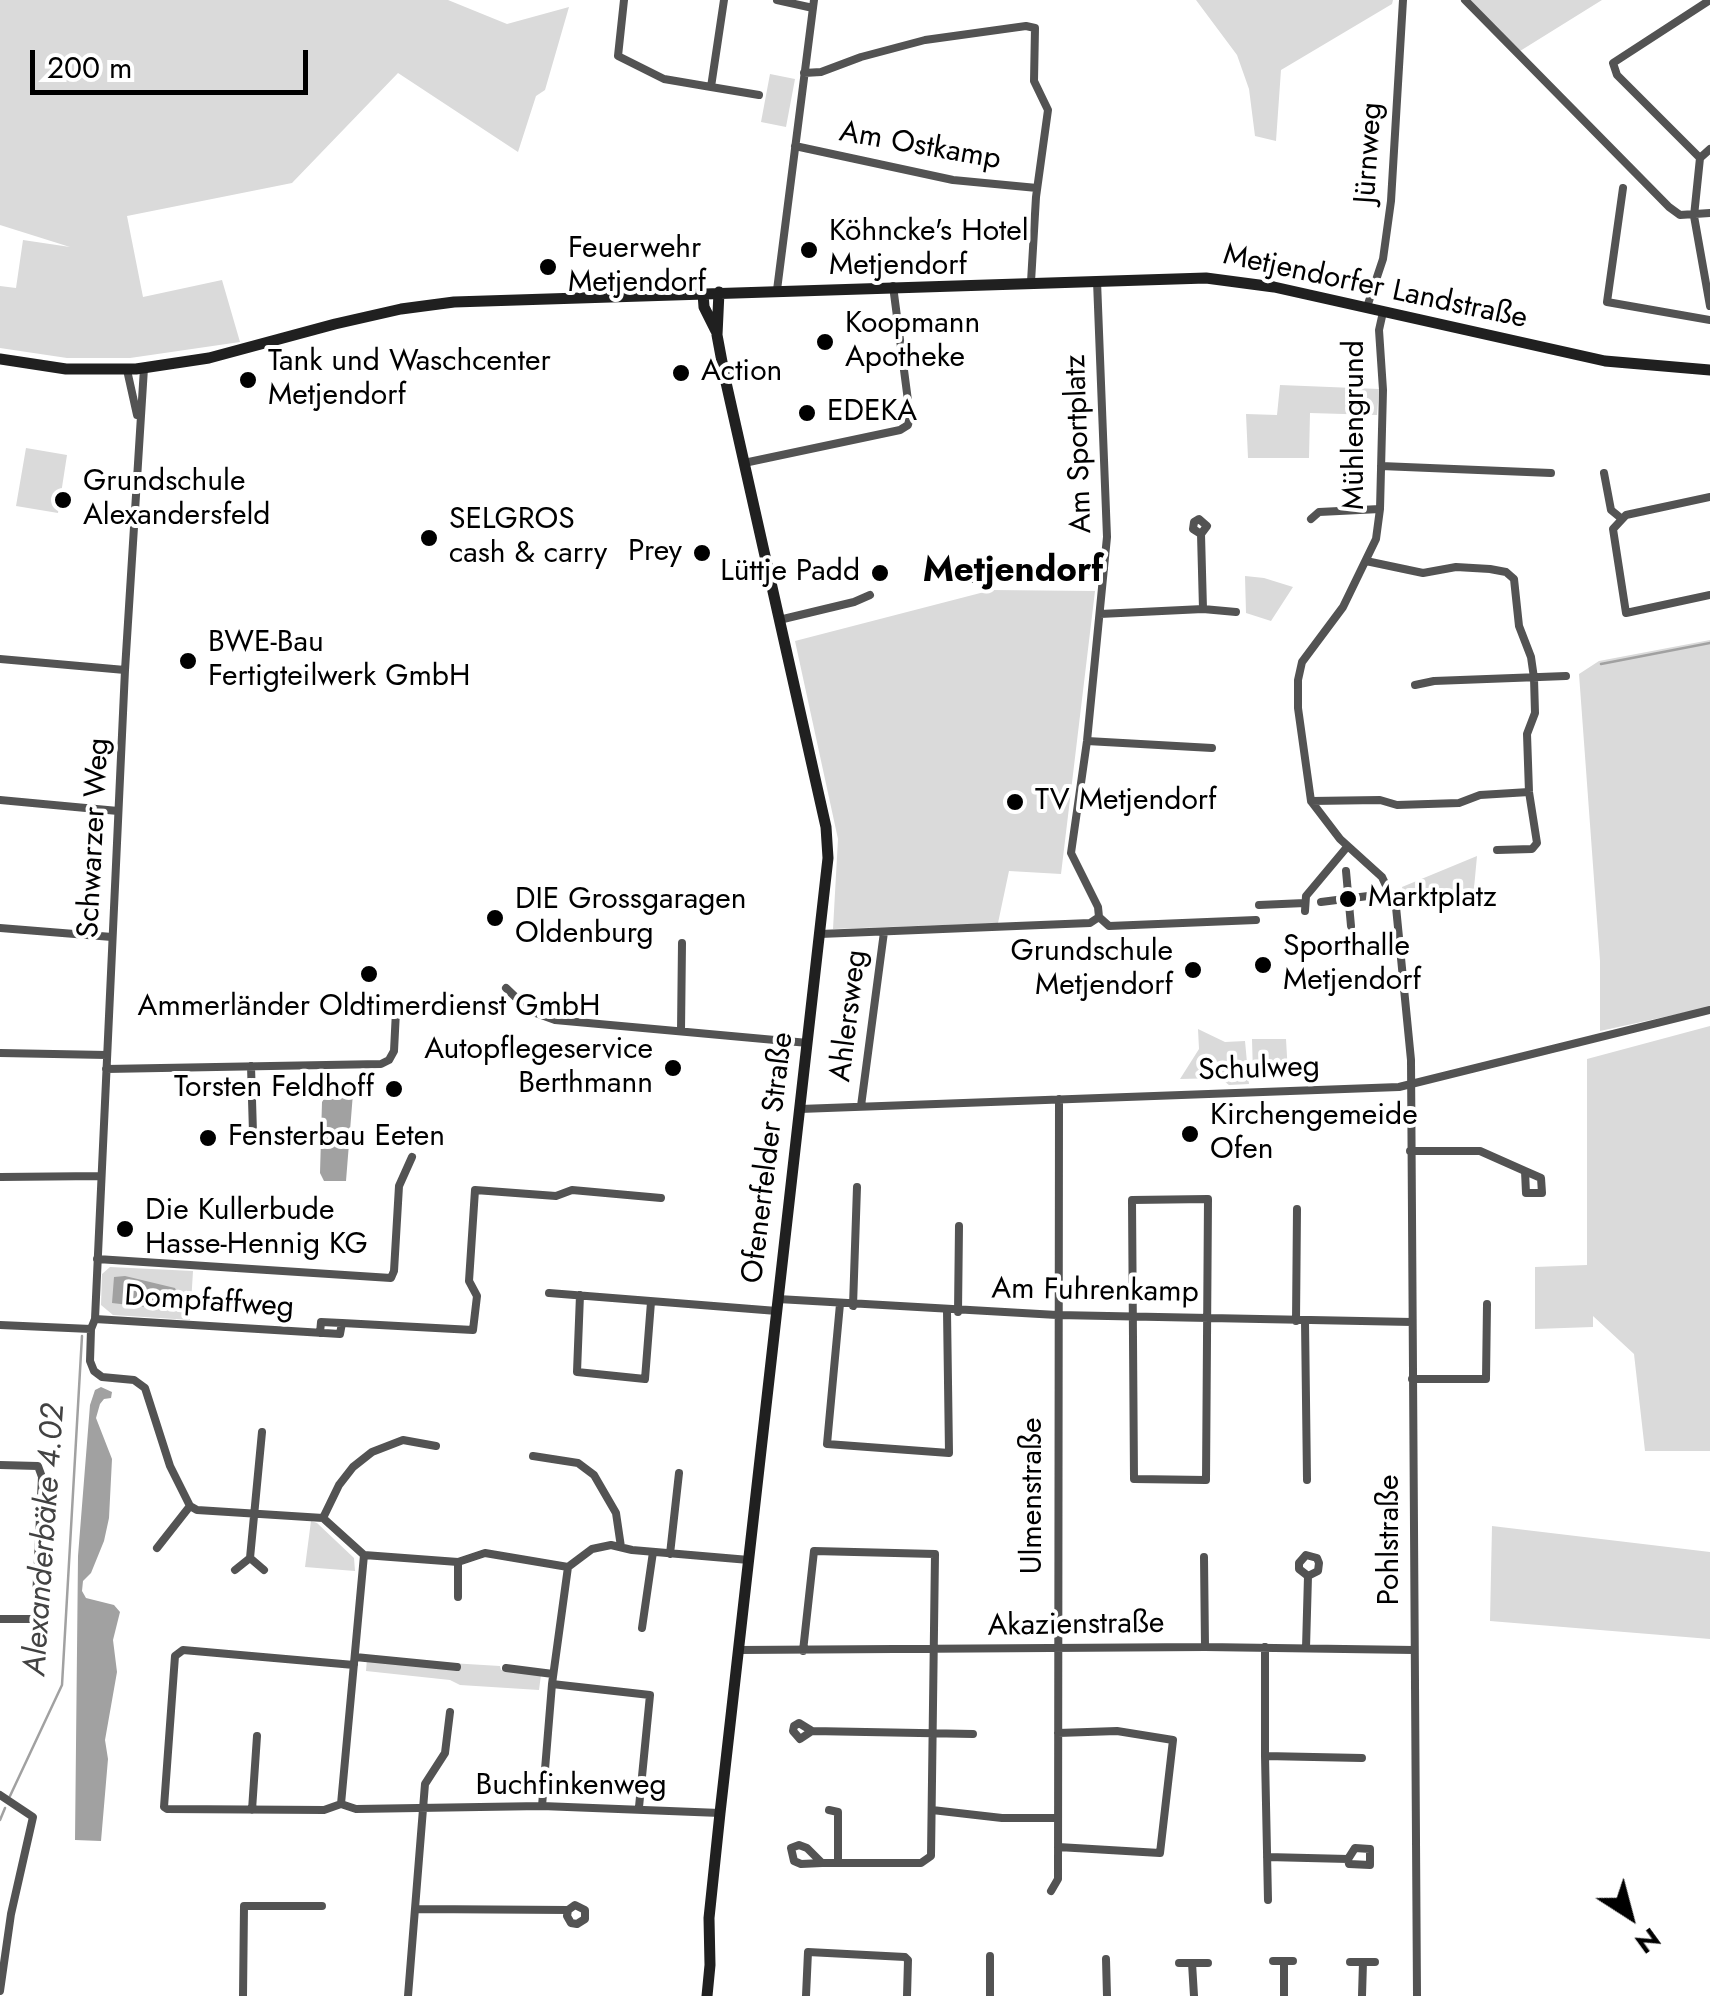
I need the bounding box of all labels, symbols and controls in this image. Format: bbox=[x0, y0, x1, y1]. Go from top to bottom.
scale bar bbox=[35, 30, 312, 92]
text: 200 m bbox=[47, 46, 132, 89]
street label: Jürnweg bbox=[1349, 101, 1391, 205]
street label: Am Ostkamp bbox=[836, 115, 1004, 179]
place label: Köhncke's Hotel Metjendorf bbox=[829, 215, 1029, 286]
place label: Feuerwehr Metjendorf bbox=[568, 232, 706, 302]
street label: Metjendorfer Landstraße bbox=[1220, 238, 1530, 338]
marker: Köhncke's Hotel Metjendorf bbox=[798, 239, 820, 261]
marker: Feuerwehr Metjendorf bbox=[537, 256, 559, 278]
place label: Koopmann Apotheke bbox=[845, 307, 980, 378]
marker: Koopmann Apotheke bbox=[814, 331, 836, 353]
street label: Mühlengrund bbox=[1338, 340, 1374, 510]
place label: Tank und Waschcenter Metjendorf bbox=[268, 345, 551, 416]
street label: Am Sportplatz bbox=[1059, 354, 1101, 534]
place label: Action bbox=[701, 355, 782, 391]
marker: Action bbox=[670, 362, 692, 384]
marker: Tank und Waschcenter Metjendorf bbox=[237, 369, 259, 391]
place label: EDEKA bbox=[827, 395, 917, 431]
marker: EDEKA bbox=[796, 402, 818, 424]
place label: Grundschule Alexandersfeld bbox=[83, 465, 270, 536]
marker: Grundschule Alexandersfeld bbox=[52, 489, 74, 511]
place label: SELGROS cash & carry bbox=[449, 503, 607, 574]
marker: SELGROS cash & carry bbox=[418, 527, 440, 549]
place label: Prey bbox=[628, 535, 682, 571]
marker: Prey bbox=[691, 542, 713, 564]
district label: Metjendorf bbox=[923, 552, 1103, 594]
place label: Lüttje Padd bbox=[720, 555, 860, 591]
marker: Lüttje Padd bbox=[869, 562, 891, 584]
place label: BWE-Bau Fertigteilwerk GmbH bbox=[208, 626, 470, 696]
marker: BWE-Bau Fertigteilwerk GmbH bbox=[177, 650, 199, 672]
street label: Schwarzer Weg bbox=[72, 737, 118, 939]
place label: TV Metjendorf bbox=[1035, 784, 1217, 820]
marker: TV Metjendorf bbox=[1004, 791, 1026, 813]
place label: Marktplatz bbox=[1368, 881, 1497, 917]
place label: DIE Grossgaragen Oldenburg bbox=[515, 883, 746, 954]
marker: Marktplatz bbox=[1337, 888, 1359, 910]
marker: DIE Grossgaragen Oldenburg bbox=[484, 907, 506, 929]
place label: Sporthalle Metjendorf bbox=[1283, 930, 1421, 1000]
place label: Grundschule Metjendorf bbox=[1011, 935, 1173, 1006]
street label: Ahlersweg bbox=[824, 948, 876, 1084]
marker: Sporthalle Metjendorf bbox=[1252, 954, 1274, 976]
marker: Grundschule Metjendorf bbox=[1182, 959, 1204, 981]
marker: Ammerländer Oldtimerdienst GmbH bbox=[358, 963, 380, 985]
place label: Ammerländer Oldtimerdienst GmbH bbox=[138, 990, 600, 1026]
street label: Ofenerfelder Straße bbox=[736, 1030, 802, 1286]
place label: Autopflegeservice Berthmann bbox=[424, 1033, 653, 1104]
street label: Schulweg bbox=[1198, 1050, 1320, 1090]
marker: Autopflegeservice Berthmann bbox=[662, 1057, 684, 1079]
place label: Torsten Feldhoff bbox=[174, 1071, 374, 1107]
marker: Torsten Feldhoff bbox=[383, 1078, 405, 1100]
place label: Kirchengemeide Ofen bbox=[1210, 1099, 1418, 1170]
place label: Fensterbau Eeten bbox=[228, 1120, 445, 1156]
marker: Kirchengemeide Ofen bbox=[1179, 1123, 1201, 1145]
marker: Fensterbau Eeten bbox=[197, 1127, 219, 1149]
place label: Die Kullerbude Hasse-Hennig KG bbox=[145, 1194, 368, 1264]
marker: Die Kullerbude Hasse-Hennig KG bbox=[114, 1218, 136, 1240]
street label: Am Fuhrenkamp bbox=[991, 1272, 1199, 1312]
street label: Dompfaffweg bbox=[123, 1279, 295, 1327]
water label: Alexanderbäke 4.02 bbox=[17, 1403, 75, 1677]
street label: Ulmenstraße bbox=[1016, 1418, 1052, 1574]
street label: Pohlstraße bbox=[1373, 1475, 1409, 1605]
street label: Akazienstraße bbox=[987, 1606, 1165, 1646]
street label: Buchfinkenweg bbox=[475, 1769, 667, 1805]
north arrow bbox=[1580, 1866, 1680, 1966]
text: N bbox=[1627, 1918, 1669, 1964]

